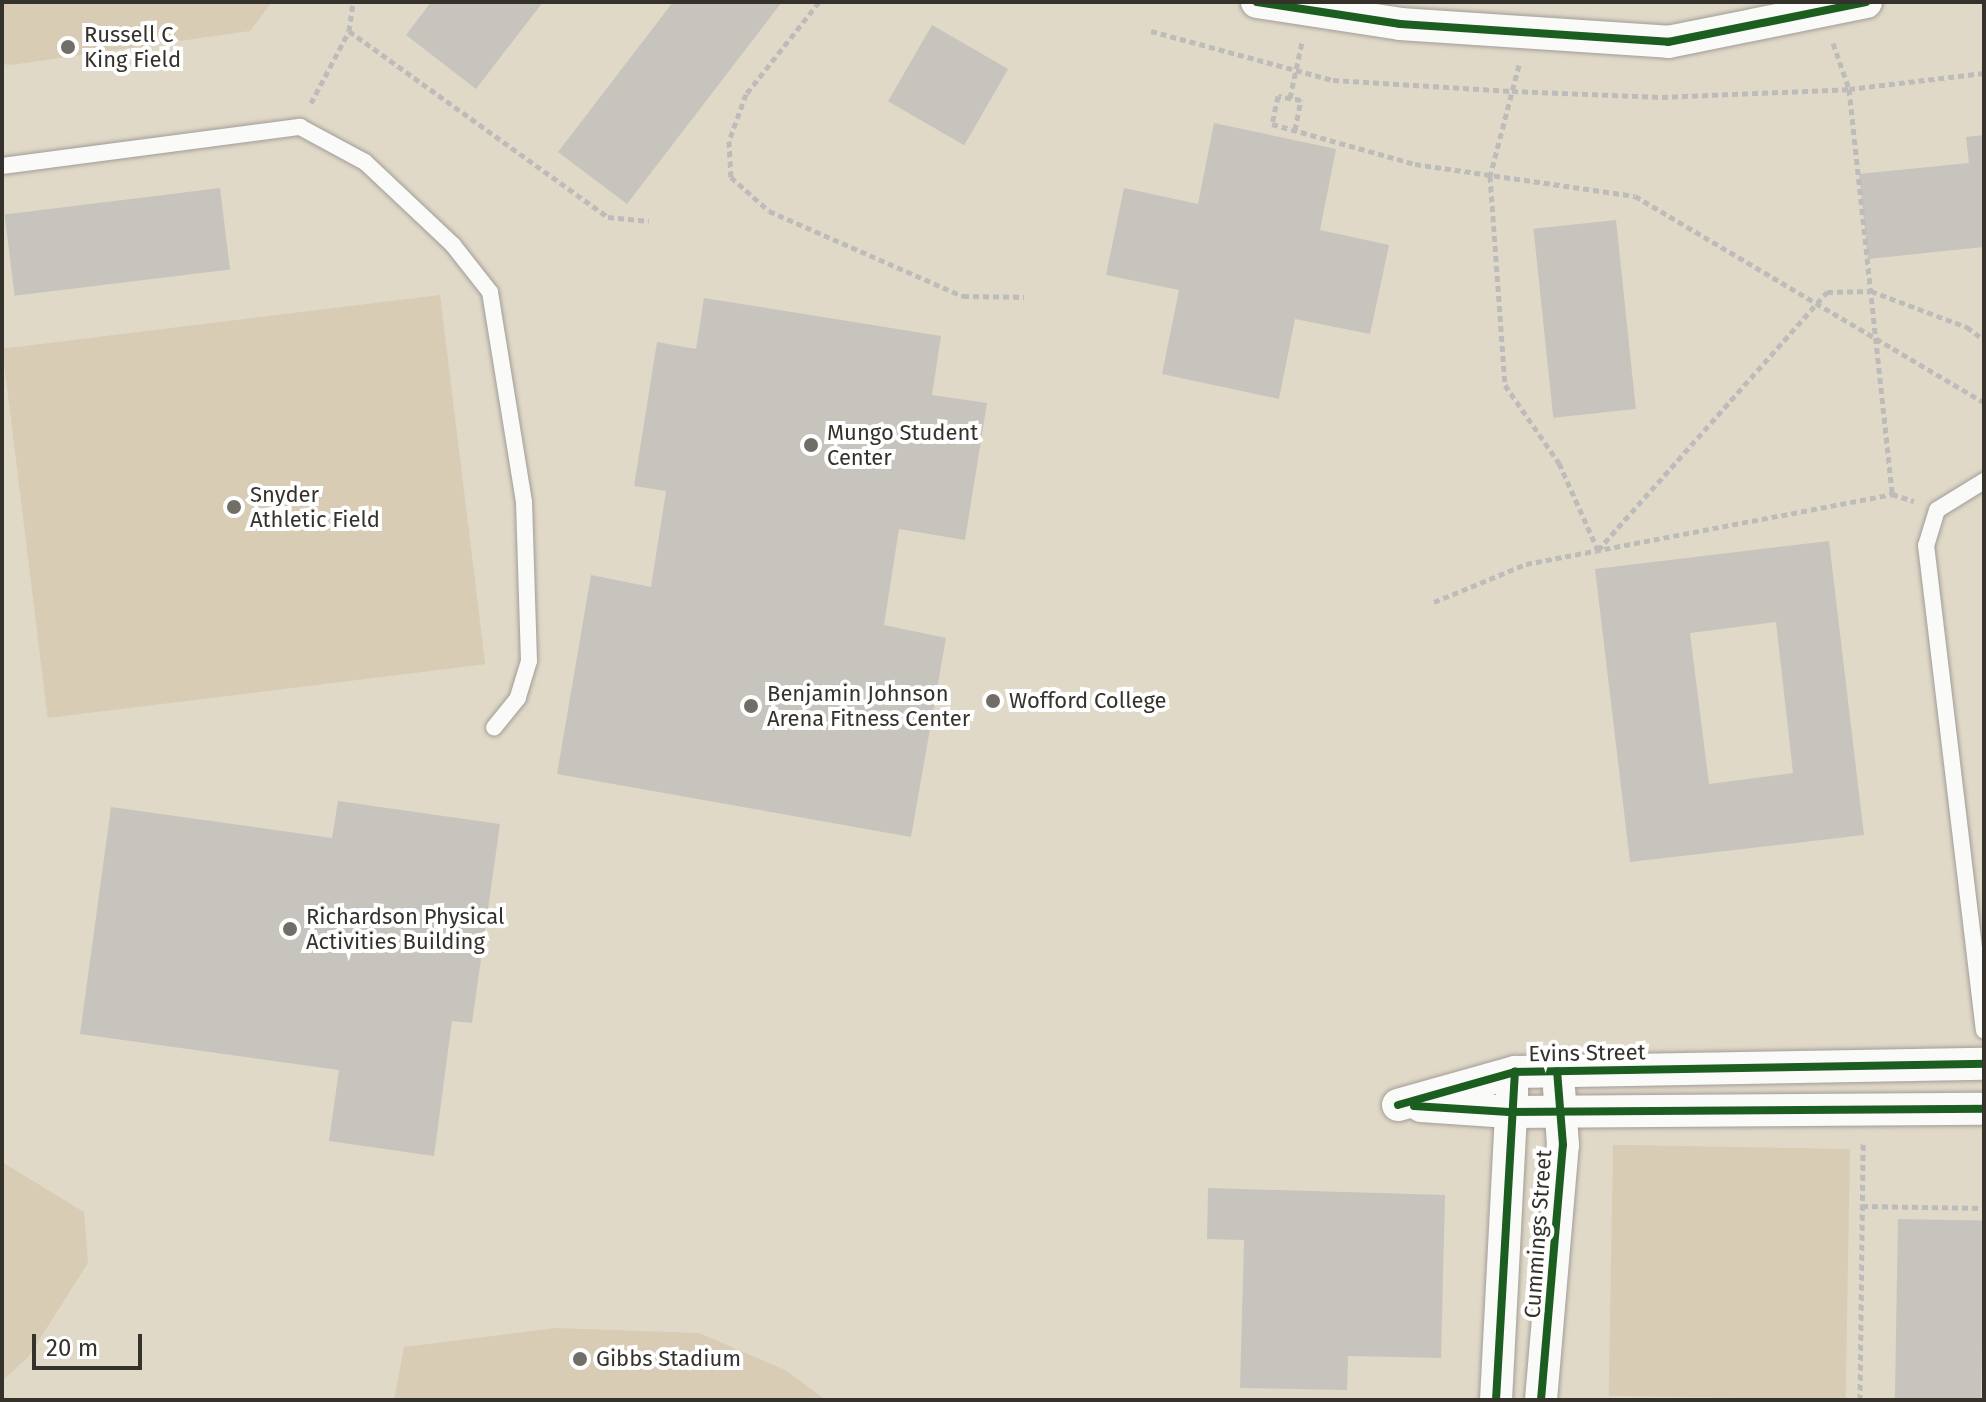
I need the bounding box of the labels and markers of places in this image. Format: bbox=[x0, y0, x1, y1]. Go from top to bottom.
place label: Russell C King Field bbox=[84, 21, 181, 72]
marker: Russell C King Field bbox=[59, 38, 77, 56]
place label: Mungo Student Center bbox=[827, 419, 978, 470]
marker: Mungo Student Center bbox=[802, 436, 820, 454]
place label: Snyder Athletic Field bbox=[250, 481, 380, 532]
marker: Snyder Athletic Field bbox=[225, 498, 243, 516]
place label: Benjamin Johnson Arena Fitness Center bbox=[767, 680, 970, 732]
place label: Wofford College bbox=[1009, 688, 1167, 714]
marker: Wofford College bbox=[984, 692, 1002, 710]
marker: Benjamin Johnson Arena Fitness Center bbox=[742, 697, 760, 715]
place label: Richardson Physical Activities Building bbox=[306, 903, 504, 954]
marker: Richardson Physical Activities Building bbox=[281, 920, 299, 938]
place label: Gibbs Stadium bbox=[596, 1346, 741, 1372]
marker: Gibbs Stadium bbox=[571, 1350, 589, 1368]

